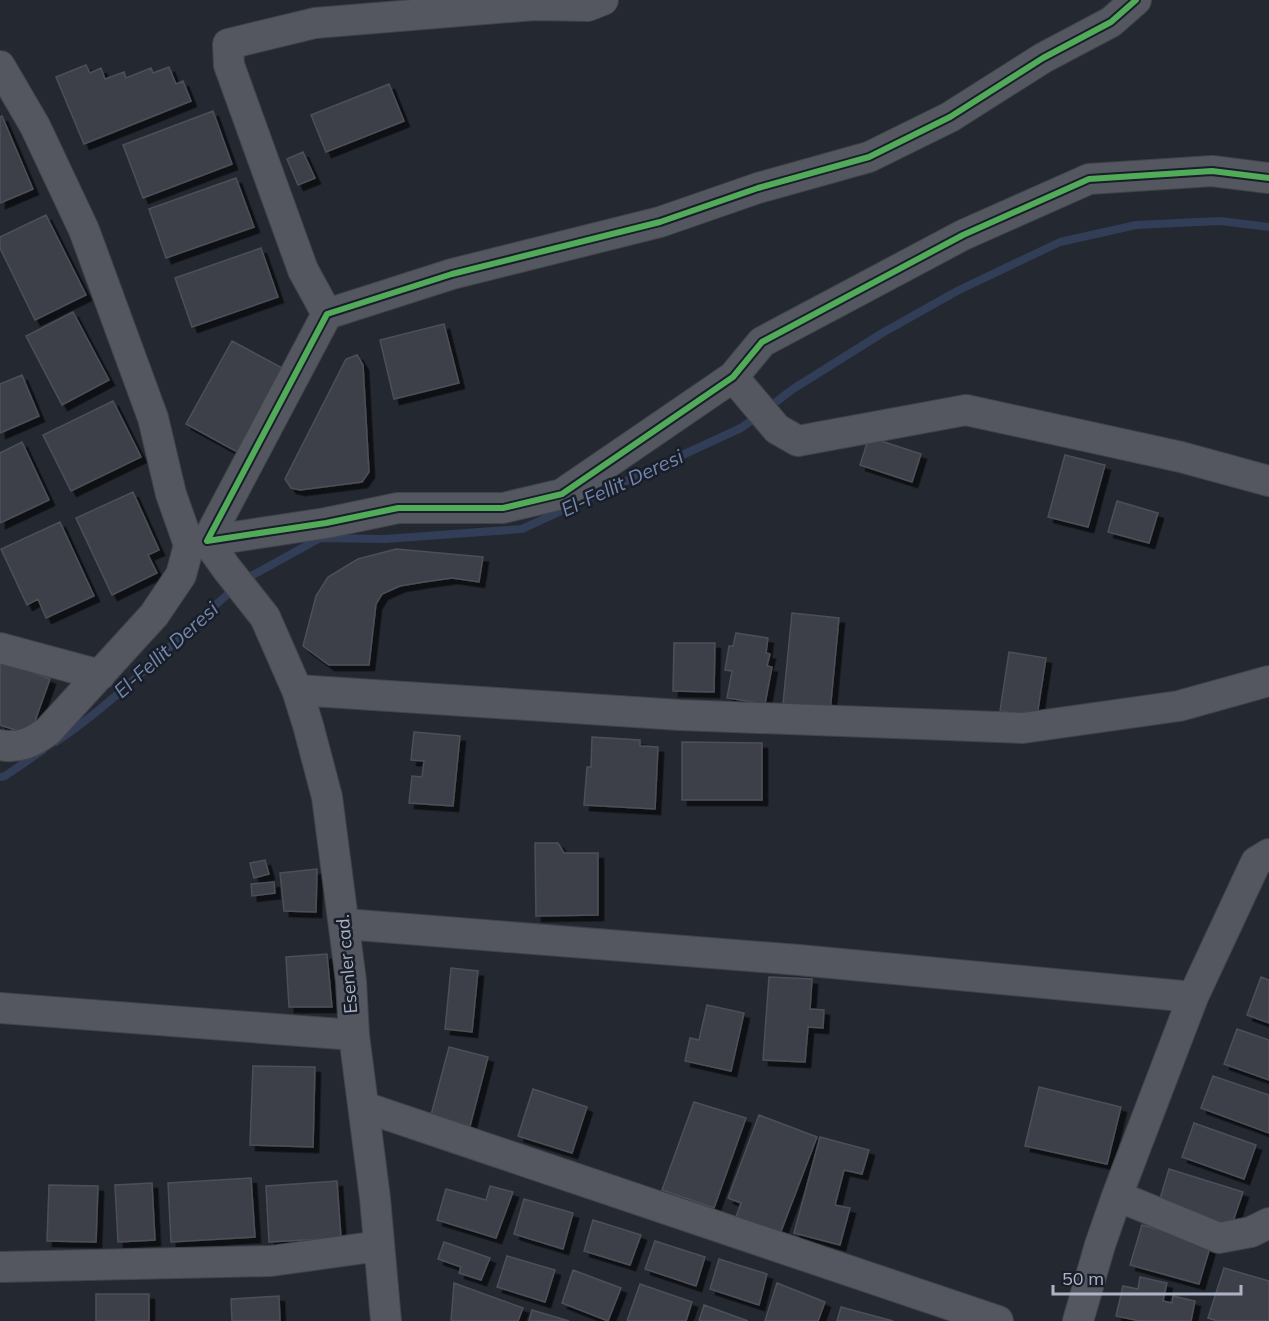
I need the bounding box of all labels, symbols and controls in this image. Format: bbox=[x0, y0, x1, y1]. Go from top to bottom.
water label: El-Fellit Deresi bbox=[557, 443, 687, 522]
water label: El-Fellit Deresi bbox=[108, 596, 223, 703]
street label: Esenler cad. bbox=[331, 913, 362, 1015]
scale bar bbox=[1053, 1258, 1240, 1296]
text: 50 m bbox=[1062, 1267, 1104, 1290]

